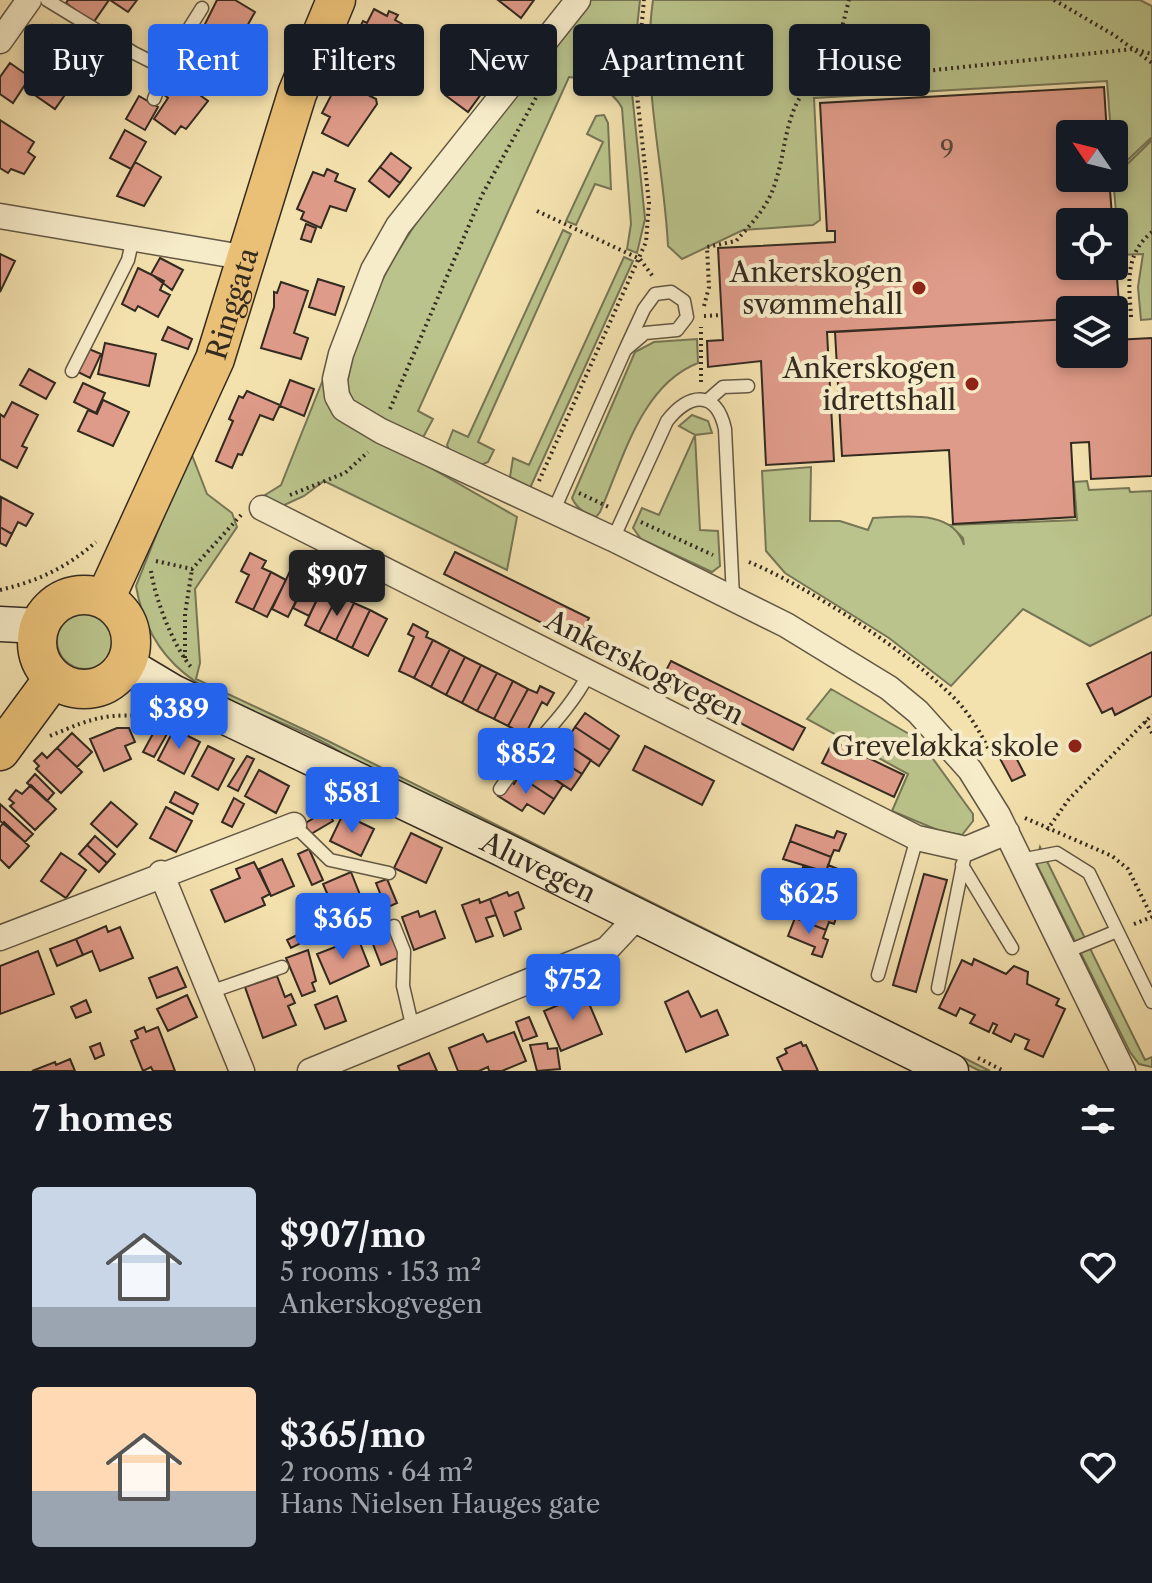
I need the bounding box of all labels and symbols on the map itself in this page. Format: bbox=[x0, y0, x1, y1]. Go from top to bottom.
north arrow bbox=[1056, 120, 1128, 192]
house number: 9 bbox=[940, 135, 954, 164]
street label: Ringgata bbox=[199, 243, 266, 364]
place label: Ankerskogen svømmehall bbox=[729, 255, 903, 321]
marker: Ankerskogen svømmehall bbox=[910, 279, 928, 297]
place label: Ankerskogen idrettshall bbox=[782, 351, 956, 417]
marker: Ankerskogen idrettshall bbox=[963, 375, 981, 393]
pin: $907 bbox=[290, 550, 384, 618]
street label: Ankerskogvegen bbox=[539, 602, 750, 732]
pin: $389 bbox=[132, 683, 226, 751]
pin: $852 bbox=[479, 728, 573, 796]
place label: Greveløkka skole bbox=[832, 729, 1059, 763]
marker: Greveløkka skole bbox=[1066, 737, 1084, 755]
pin: $581 bbox=[305, 767, 399, 835]
street label: Aluvegen bbox=[475, 824, 602, 910]
pin: $625 bbox=[762, 868, 856, 936]
pin: $365 bbox=[296, 893, 390, 961]
pin: $752 bbox=[526, 954, 620, 1022]

